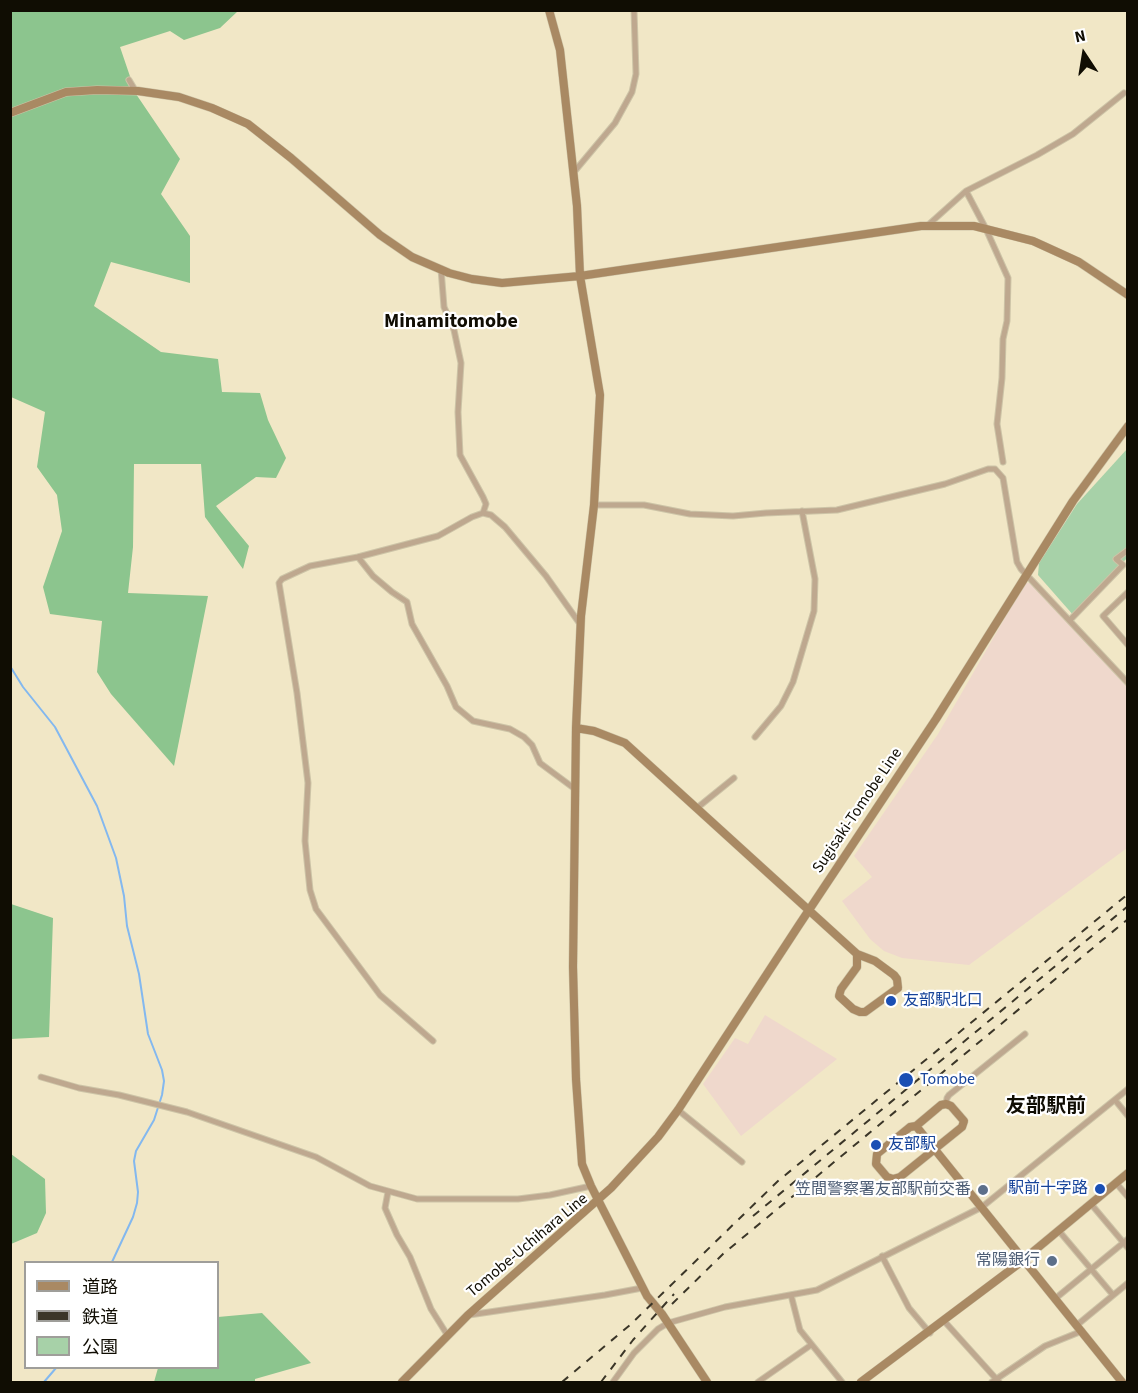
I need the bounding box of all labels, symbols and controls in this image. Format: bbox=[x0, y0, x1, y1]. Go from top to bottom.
north arrow bbox=[1054, 24, 1114, 84]
text: N bbox=[1073, 25, 1088, 48]
district label: Minamitomobe bbox=[384, 311, 518, 335]
street label: Sugisaki-Tomobe Line bbox=[809, 745, 907, 877]
place label: 友部駅北口 bbox=[903, 991, 983, 1011]
marker: 友部駅北口 bbox=[884, 994, 898, 1008]
place label: Tomobe bbox=[920, 1070, 975, 1090]
marker: Tomobe bbox=[897, 1071, 915, 1089]
district label: 友部駅前 bbox=[1006, 1096, 1086, 1120]
place label: 友部駅 bbox=[888, 1135, 936, 1155]
marker: 友部駅 bbox=[869, 1138, 883, 1152]
place label: 駅前十字路 bbox=[1008, 1179, 1088, 1199]
place label: 笠間警察署友部駅前交番 bbox=[795, 1180, 971, 1200]
marker: 駅前十字路 bbox=[1093, 1182, 1107, 1196]
marker: 笠間警察署友部駅前交番 bbox=[976, 1183, 990, 1197]
street label: Tomobe-Uchihara Line bbox=[464, 1190, 592, 1302]
place label: 常陽銀行 bbox=[976, 1251, 1040, 1271]
marker: 常陽銀行 bbox=[1045, 1254, 1059, 1268]
legend bbox=[24, 1261, 219, 1369]
text: 道路 bbox=[82, 1275, 118, 1300]
text: 鉄道 bbox=[82, 1305, 118, 1330]
text: 公園 bbox=[82, 1335, 118, 1360]

